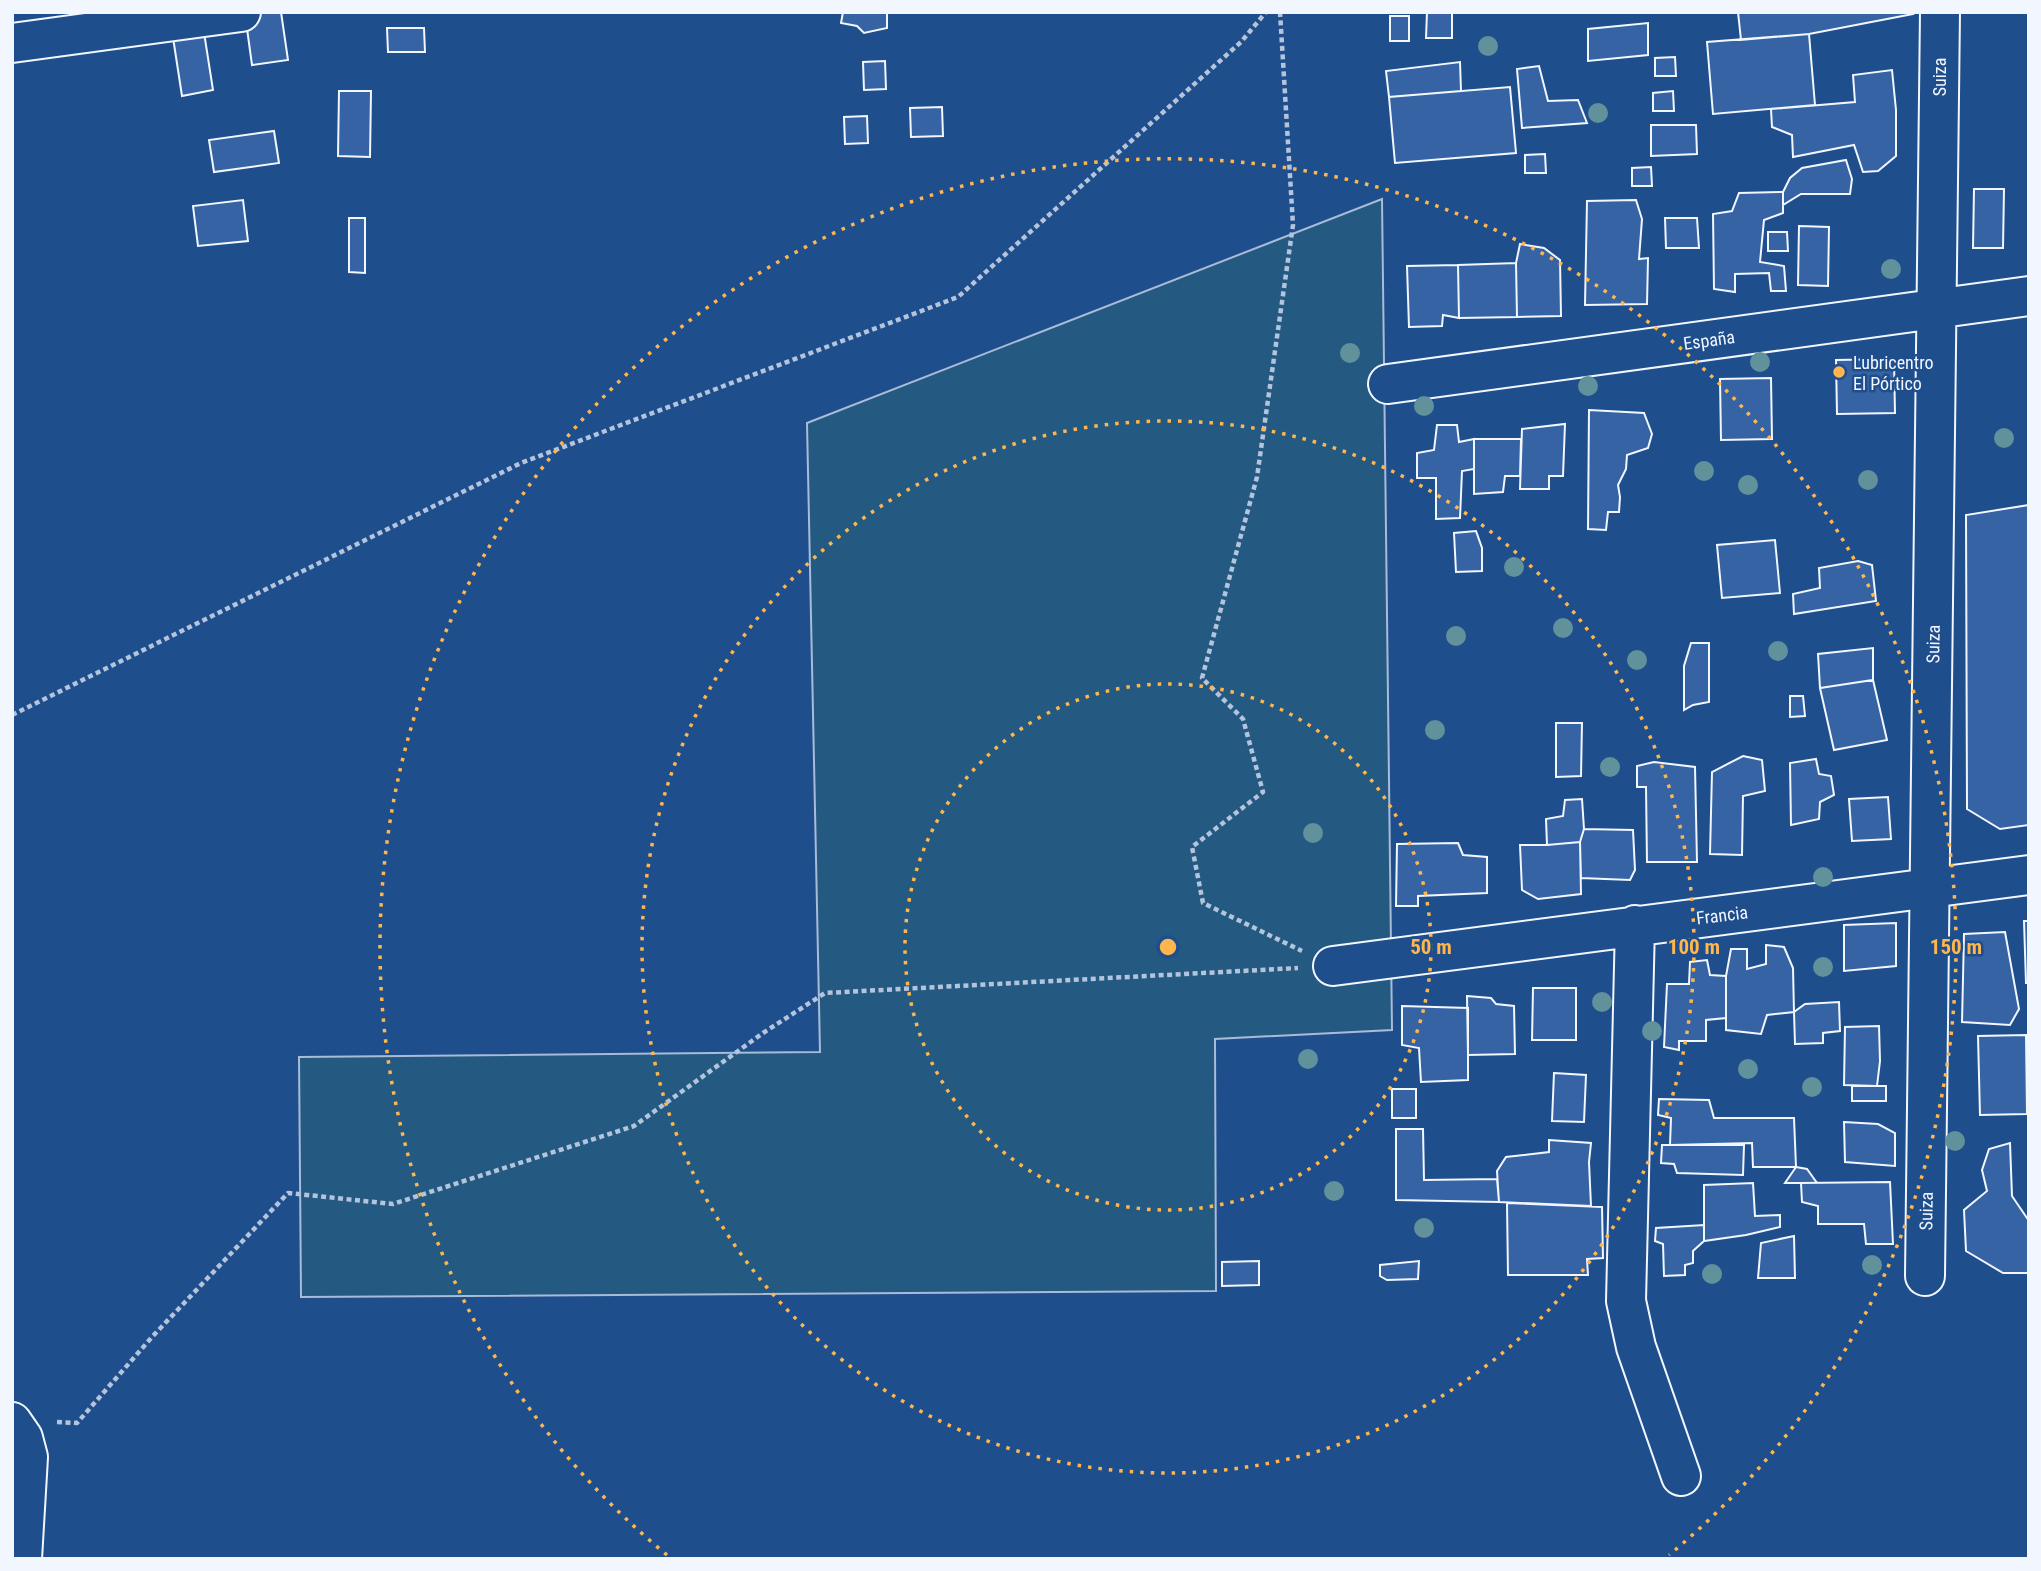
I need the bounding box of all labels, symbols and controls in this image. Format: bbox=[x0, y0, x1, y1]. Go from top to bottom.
street label: Suiza bbox=[1929, 58, 1950, 96]
street label: España bbox=[1682, 326, 1736, 354]
place label: Lubricentro El Pórtico bbox=[1853, 352, 1934, 394]
marker: Lubricentro El Pórtico bbox=[1831, 364, 1847, 380]
street label: Suiza bbox=[1922, 624, 1944, 664]
street label: Francia bbox=[1695, 901, 1749, 929]
centre of rings bbox=[1156, 935, 1180, 959]
text: 50 m bbox=[1410, 935, 1452, 959]
text: 100 m bbox=[1668, 935, 1720, 959]
text: 150 m bbox=[1930, 935, 1982, 959]
street label: Suiza bbox=[1915, 1191, 1937, 1231]

